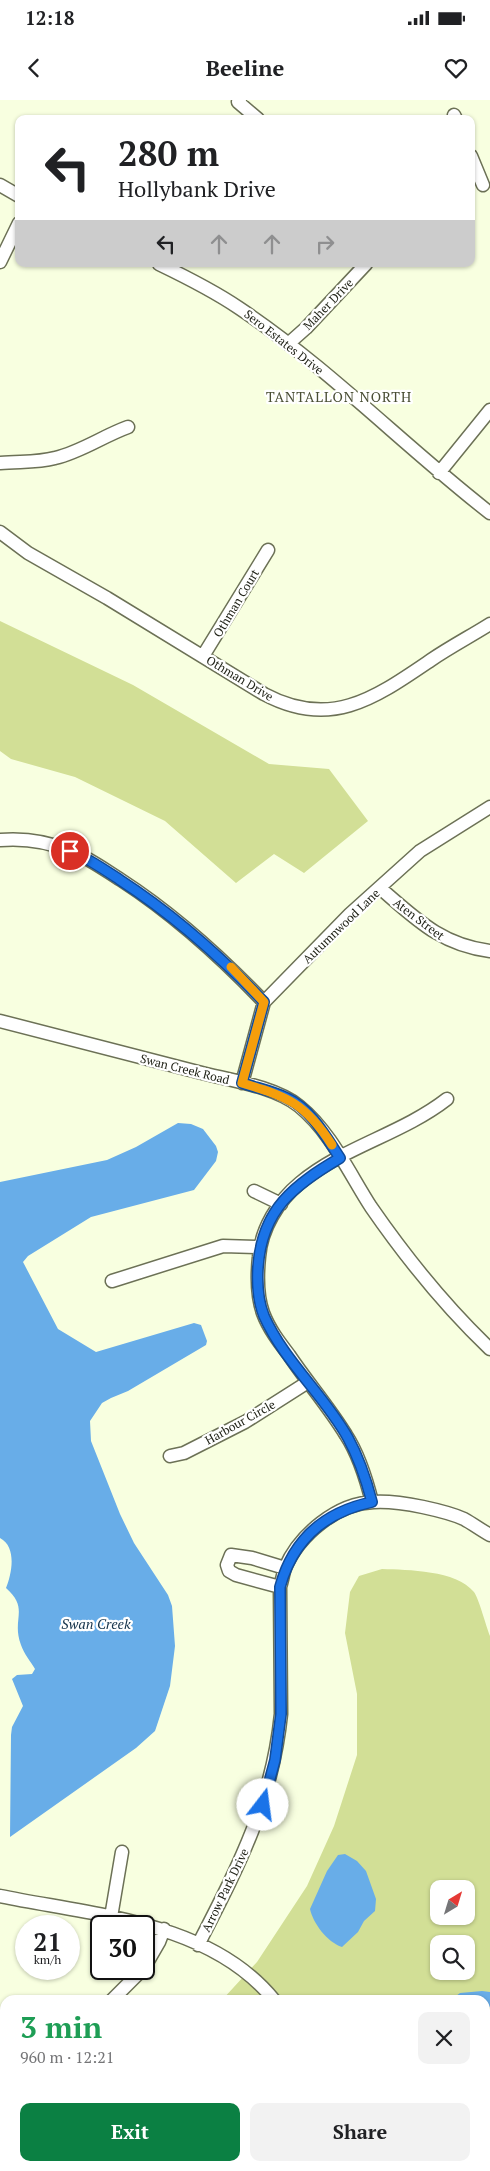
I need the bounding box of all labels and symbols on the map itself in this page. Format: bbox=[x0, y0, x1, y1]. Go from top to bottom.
street label: Maher Drive bbox=[300, 275, 356, 333]
street label: Sero Estates Drive bbox=[241, 306, 327, 378]
district label: TANTALLON NORTH bbox=[266, 387, 412, 406]
street label: Othman Court bbox=[210, 566, 263, 640]
street label: Othman Drive bbox=[204, 652, 276, 704]
pin bbox=[49, 830, 91, 872]
street label: Autumnwood Lane bbox=[299, 885, 383, 967]
street label: Aten Street bbox=[390, 895, 448, 943]
street label: Swan Creek Road bbox=[139, 1051, 232, 1087]
street label: Harbour Circle bbox=[202, 1396, 278, 1448]
water label: Swan Creek bbox=[61, 1614, 131, 1633]
position arrow bbox=[236, 1778, 288, 1830]
street label: Arrow Park Drive bbox=[198, 1846, 252, 1934]
north arrow bbox=[430, 1880, 475, 1925]
speed limit sign: 30 bbox=[90, 1915, 155, 1980]

